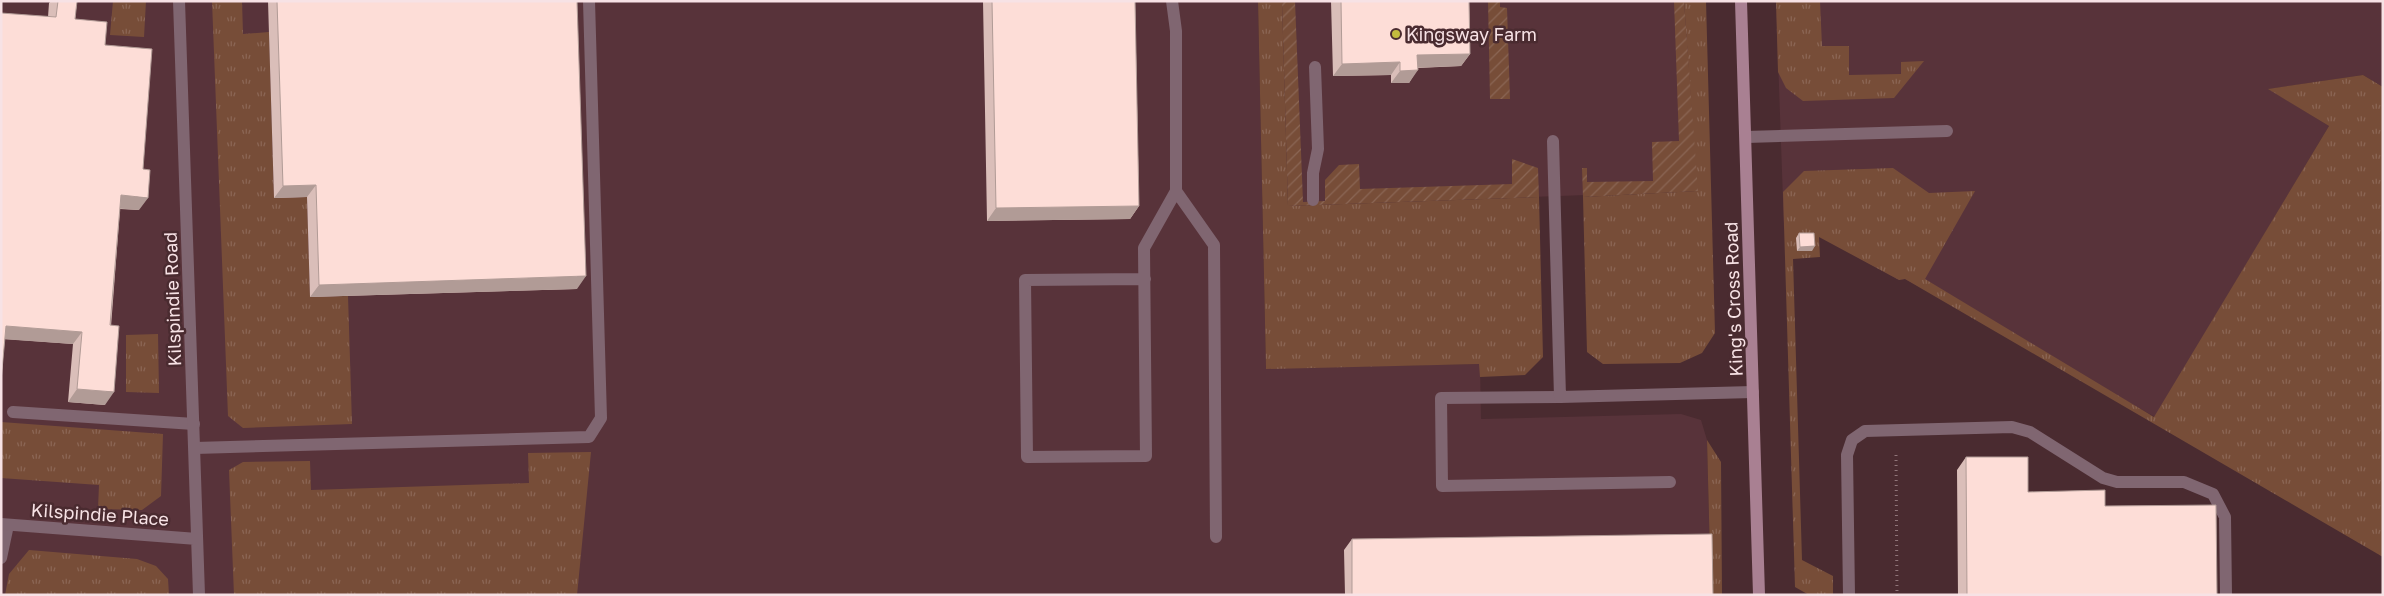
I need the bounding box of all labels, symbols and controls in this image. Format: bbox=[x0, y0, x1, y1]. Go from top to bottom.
place label: Kingsway Farm bbox=[1406, 23, 1537, 45]
marker: Kingsway Farm bbox=[1390, 28, 1402, 40]
street label: King's Cross Road bbox=[1719, 221, 1747, 377]
street label: Kilspindie Road bbox=[159, 231, 185, 367]
street label: Kilspindie Place bbox=[30, 498, 170, 530]

